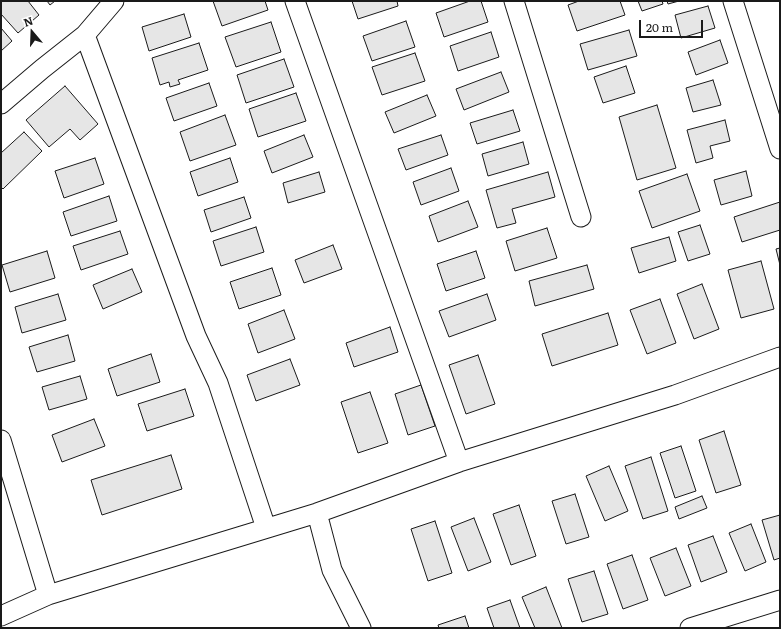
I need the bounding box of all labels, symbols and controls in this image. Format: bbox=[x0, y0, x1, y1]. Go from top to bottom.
north arrow bbox=[12, 12, 52, 52]
text: N bbox=[21, 12, 35, 30]
scale bar bbox=[641, 12, 705, 38]
text: 20 m bbox=[646, 18, 673, 36]

